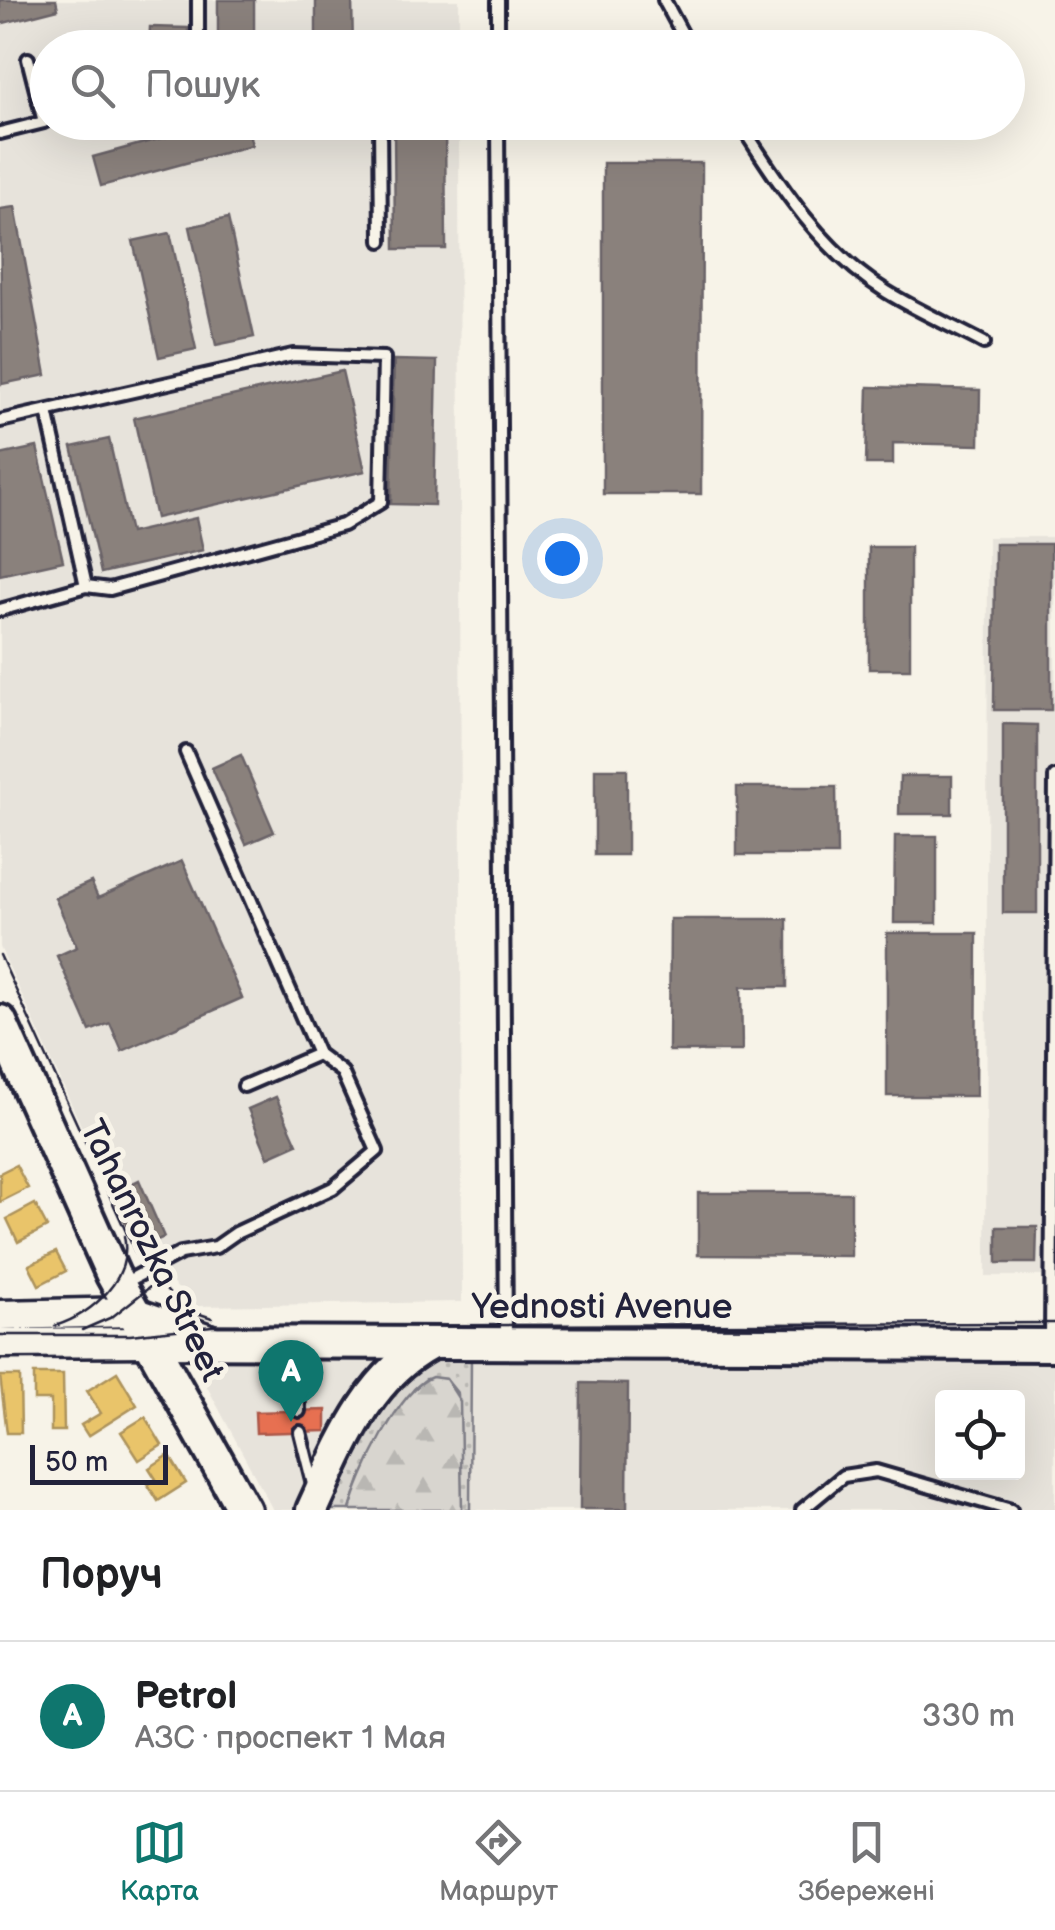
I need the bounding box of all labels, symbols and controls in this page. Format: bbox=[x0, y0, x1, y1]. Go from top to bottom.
search box bbox=[30, 30, 1025, 140]
icon: search bbox=[65, 58, 120, 113]
text: Пошук bbox=[145, 63, 260, 108]
your location bbox=[537, 533, 588, 584]
street label: Tahanrozka Street bbox=[70, 1113, 234, 1389]
street label: Yednosti Avenue bbox=[470, 1286, 733, 1329]
pin: A bbox=[258, 1340, 324, 1422]
map controls bbox=[935, 1390, 1025, 1480]
button: locate bbox=[935, 1390, 1025, 1480]
scale bar bbox=[30, 1440, 168, 1484]
text: 50 m bbox=[45, 1446, 108, 1479]
text: Поруч bbox=[40, 1550, 163, 1601]
text: Petrol bbox=[135, 1674, 237, 1719]
text: A bbox=[63, 1697, 82, 1736]
text: 330 m bbox=[922, 1697, 1015, 1736]
text: АЗС · проспект 1 Мая bbox=[135, 1719, 446, 1758]
tab: Карта bbox=[120, 1815, 199, 1908]
tab: Маршрут bbox=[439, 1815, 558, 1908]
tab: Збережені bbox=[798, 1815, 935, 1908]

